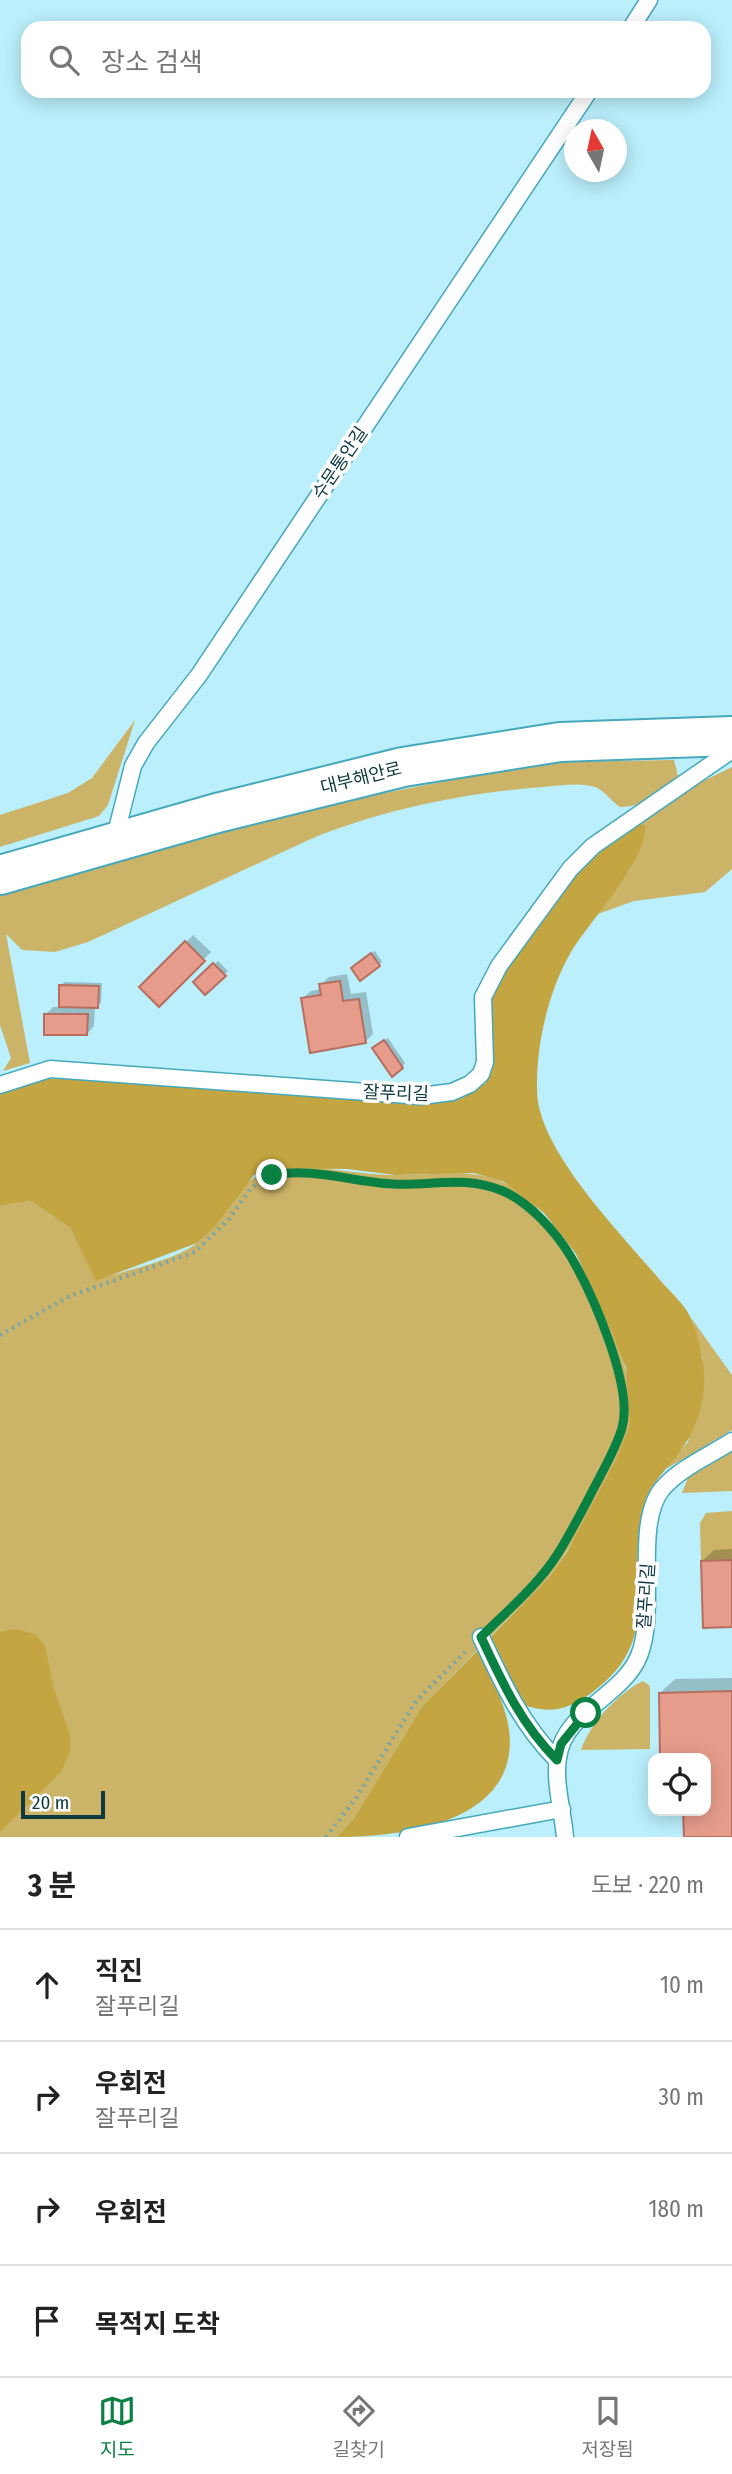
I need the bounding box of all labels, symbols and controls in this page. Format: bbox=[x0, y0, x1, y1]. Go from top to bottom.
search box bbox=[21, 21, 711, 98]
icon: search bbox=[45, 41, 83, 79]
text: 장소 검색 bbox=[101, 47, 203, 78]
north arrow bbox=[564, 119, 627, 182]
street label: 수문통안길 bbox=[308, 423, 372, 503]
street label: 대부해안로 bbox=[318, 757, 404, 799]
street label: 잘푸리길 bbox=[363, 1081, 429, 1105]
route end bbox=[256, 1159, 287, 1190]
street label: 잘푸리길 bbox=[633, 1562, 659, 1630]
route start bbox=[570, 1697, 601, 1728]
map controls bbox=[648, 1753, 711, 1816]
button: locate bbox=[648, 1753, 711, 1816]
scale bar bbox=[21, 1788, 105, 1820]
text: 20 m bbox=[32, 1791, 69, 1814]
text: 3 분 bbox=[28, 1868, 76, 1904]
text: 도보 · 220 m bbox=[591, 1871, 704, 1899]
text: 직진 bbox=[95, 1956, 143, 1987]
icon: ahead bbox=[28, 1966, 66, 2004]
text: 10 m bbox=[660, 1971, 704, 1999]
text: 잘푸리길 bbox=[95, 1992, 180, 2020]
text: 우회전 bbox=[95, 2068, 167, 2099]
icon: right bbox=[28, 2078, 66, 2116]
text: 30 m bbox=[659, 2083, 704, 2111]
text: 잘푸리길 bbox=[95, 2104, 180, 2132]
icon: right bbox=[28, 2190, 66, 2228]
text: 180 m bbox=[648, 2195, 704, 2223]
text: 우회전 bbox=[95, 2197, 167, 2228]
icon: arrive bbox=[28, 2302, 66, 2340]
text: 목적지 도착 bbox=[95, 2309, 220, 2340]
tab: 지도 bbox=[98, 2392, 136, 2461]
tab: 길찾기 bbox=[333, 2392, 385, 2461]
tab: 저장됨 bbox=[581, 2392, 634, 2461]

